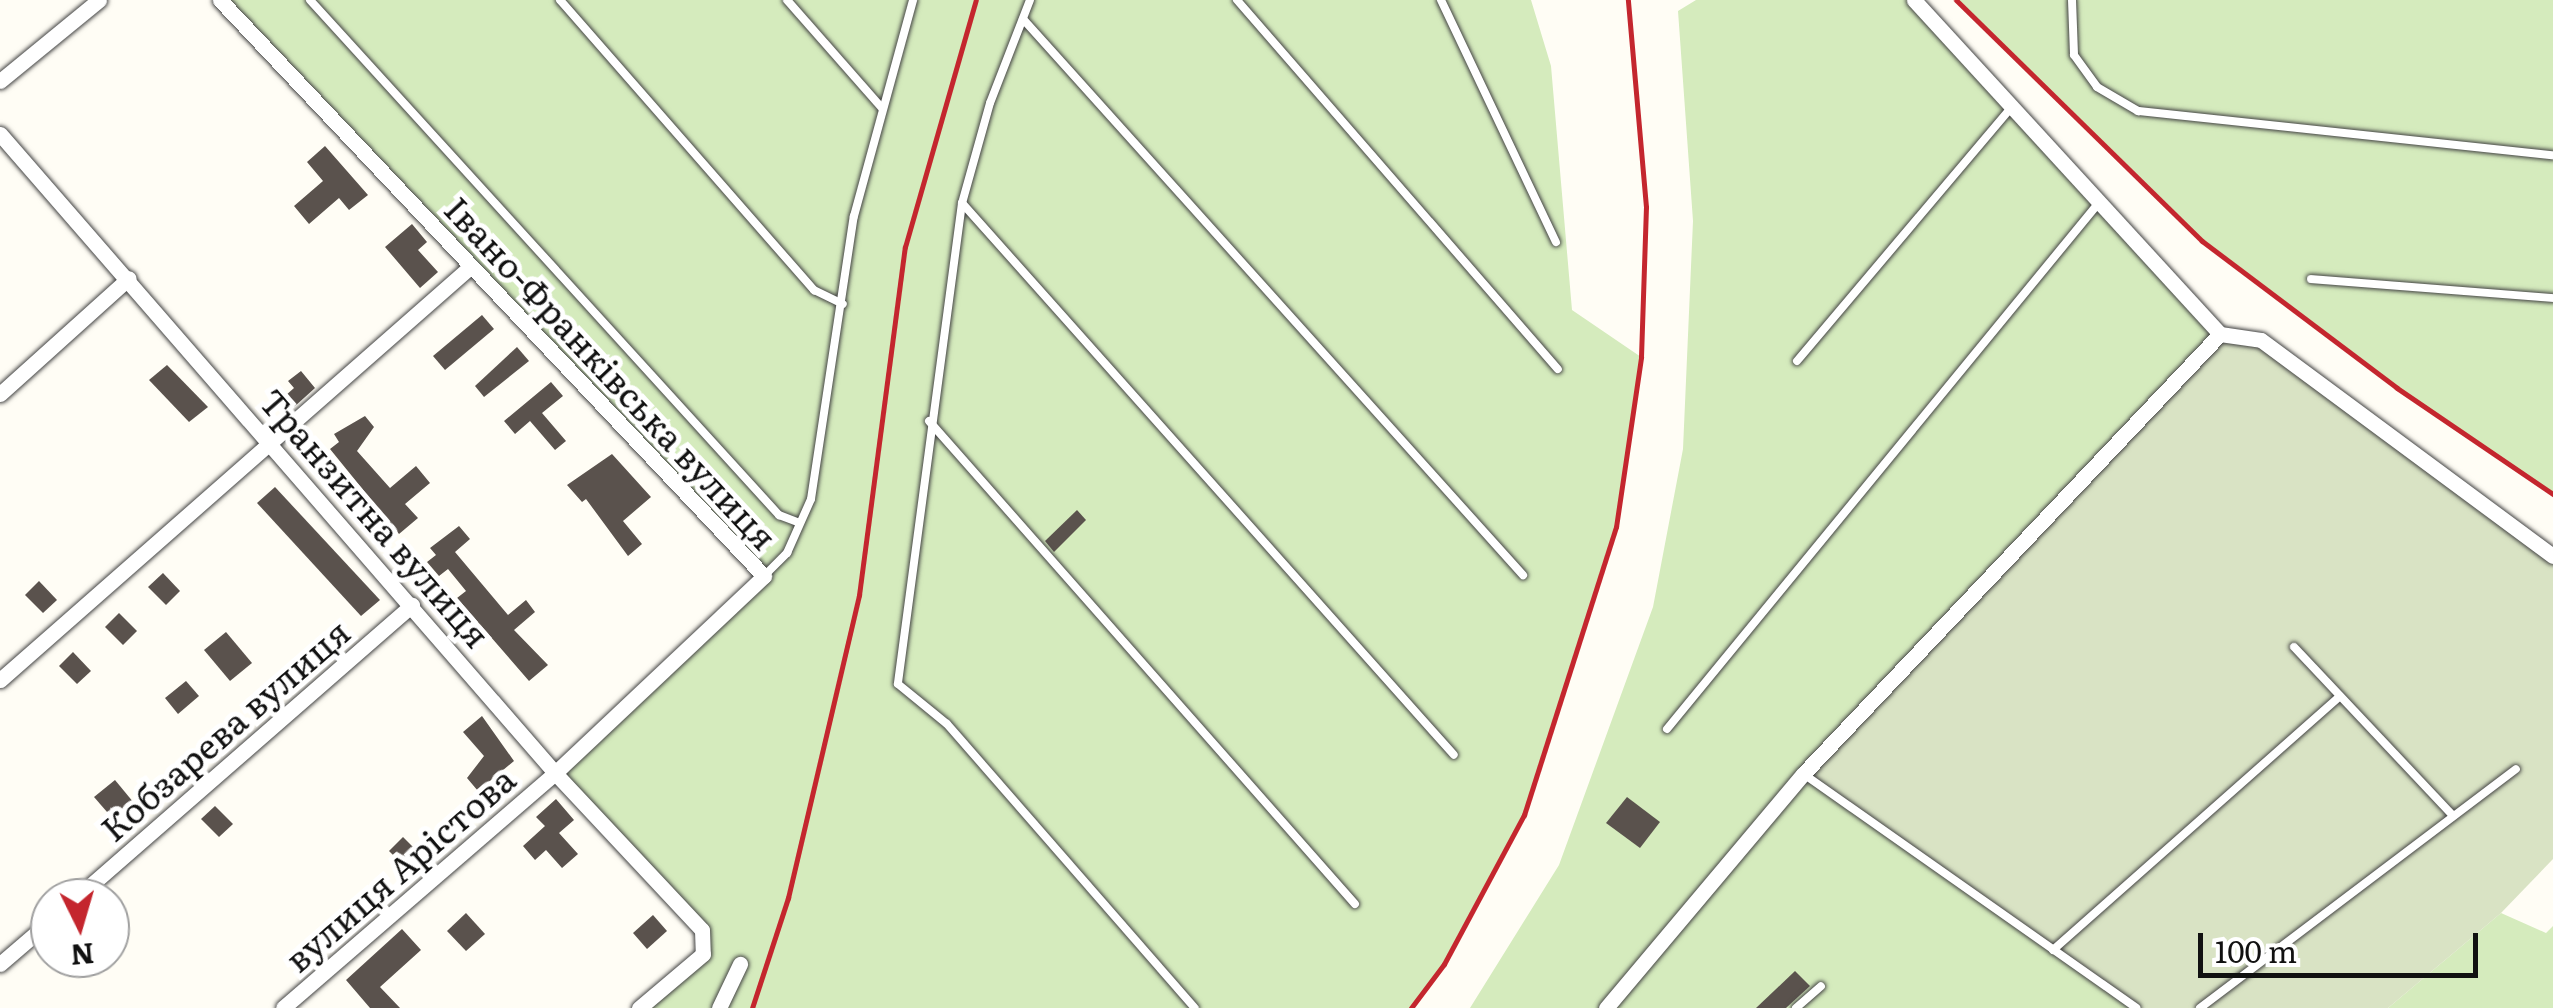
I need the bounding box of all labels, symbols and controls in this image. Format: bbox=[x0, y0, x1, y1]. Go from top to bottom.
street label: Івано-Франківська вулиця bbox=[437, 187, 787, 557]
street label: Транзитна вулиця bbox=[252, 379, 500, 655]
street label: Кобзарева вулиця bbox=[91, 609, 357, 849]
street label: вулиця Арістова bbox=[275, 757, 523, 979]
north arrow bbox=[30, 878, 130, 978]
scale bar bbox=[2203, 913, 2483, 975]
text: 100 m bbox=[2215, 928, 2297, 972]
text: N bbox=[69, 934, 96, 978]

